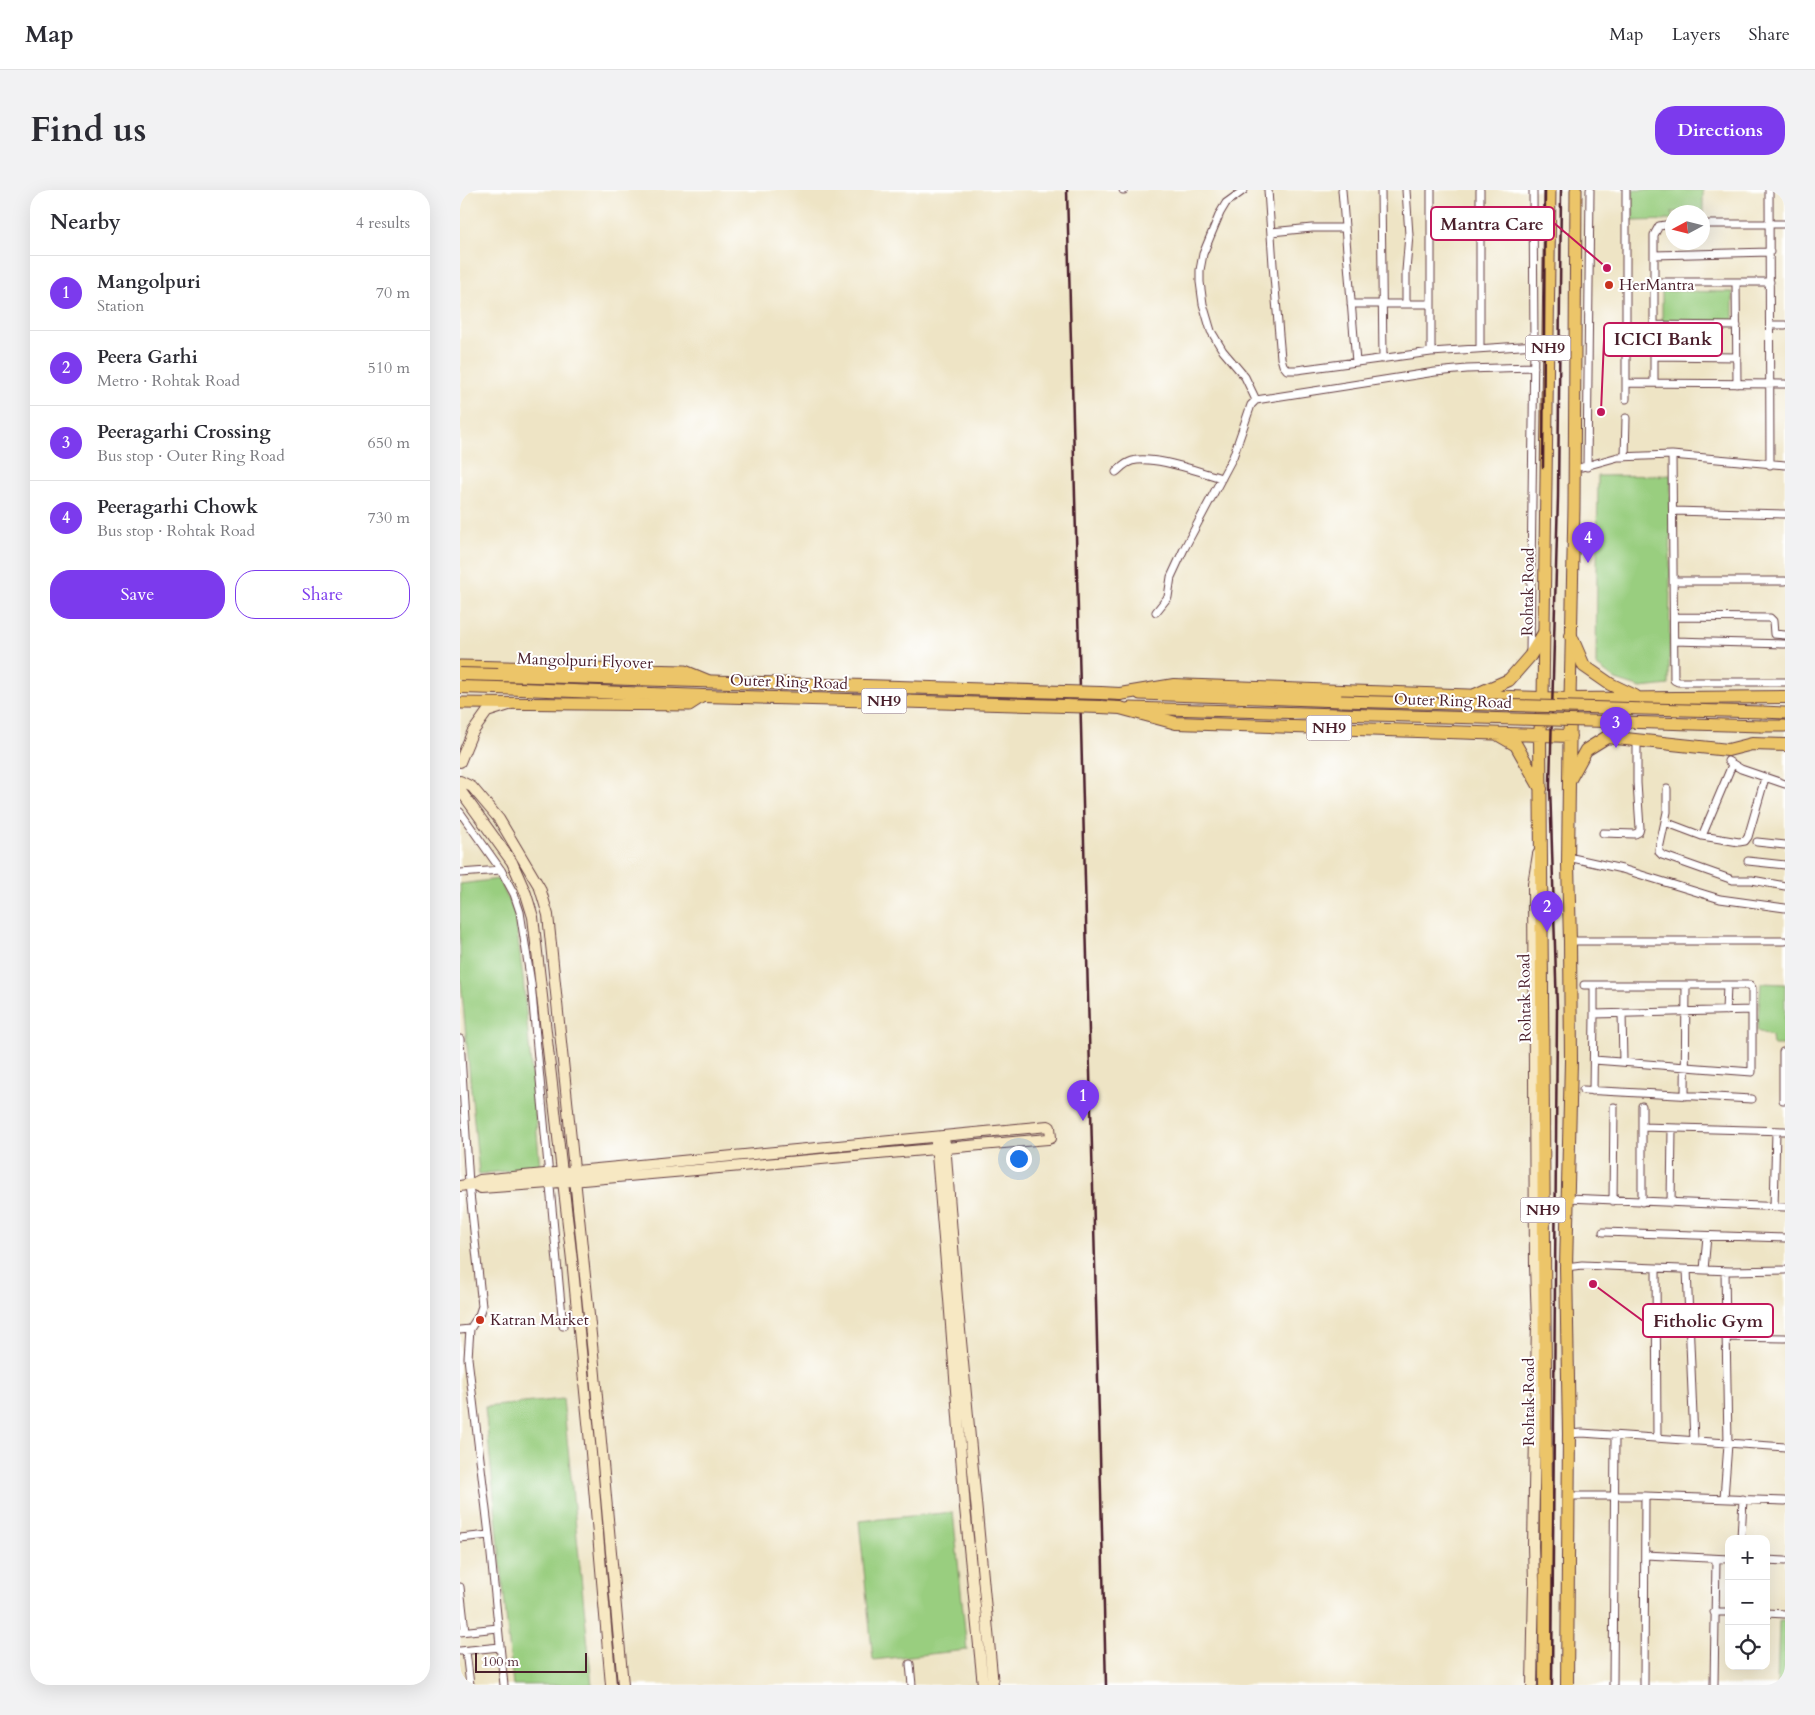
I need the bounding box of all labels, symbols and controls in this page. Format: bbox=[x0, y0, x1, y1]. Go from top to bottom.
text: Map bbox=[25, 18, 74, 51]
text: Map bbox=[1609, 22, 1644, 47]
text: Layers bbox=[1672, 22, 1721, 47]
text: Share bbox=[1749, 22, 1790, 47]
text: Find us bbox=[30, 106, 146, 154]
button: Directions bbox=[1655, 106, 1785, 155]
north arrow bbox=[1665, 205, 1710, 250]
callout: Mantra Care bbox=[1431, 207, 1554, 240]
text: Nearby bbox=[50, 208, 121, 237]
text: 4 results bbox=[356, 212, 410, 234]
text: Mantra Care bbox=[1440, 212, 1544, 237]
text: Mangolpuri bbox=[97, 269, 201, 295]
place label: HerMantra bbox=[1619, 274, 1694, 296]
marker: HerMantra bbox=[1603, 279, 1615, 291]
text: 1 bbox=[62, 282, 70, 304]
text: 70 m bbox=[376, 282, 410, 304]
text: Station bbox=[97, 295, 144, 317]
callout: ICICI Bank bbox=[1604, 323, 1722, 356]
text: ICICI Bank bbox=[1614, 327, 1713, 352]
road number: NH9 bbox=[1526, 336, 1570, 360]
text: Peera Garhi bbox=[97, 344, 198, 370]
text: 2 bbox=[62, 357, 70, 379]
text: 510 m bbox=[368, 357, 410, 379]
text: Metro · Rohtak Road bbox=[97, 370, 240, 392]
text: Peeragarhi Crossing bbox=[97, 419, 271, 445]
text: 3 bbox=[62, 432, 70, 454]
text: 650 m bbox=[368, 432, 410, 454]
text: Bus stop · Outer Ring Road bbox=[97, 445, 285, 467]
text: Peeragarhi Chowk bbox=[97, 494, 258, 520]
text: 4 bbox=[62, 507, 70, 529]
text: 730 m bbox=[368, 507, 410, 529]
text: Bus stop · Rohtak Road bbox=[97, 520, 255, 542]
pin: 4 bbox=[1572, 522, 1604, 563]
street label: Rohtak Road bbox=[1516, 547, 1540, 636]
button: Save bbox=[50, 570, 225, 619]
button: Share bbox=[235, 570, 410, 619]
street label: Mangolpuri Flyover bbox=[517, 648, 654, 674]
street label: Outer Ring Road bbox=[730, 669, 849, 695]
road number: NH9 bbox=[862, 688, 906, 714]
street label: Outer Ring Road bbox=[1394, 688, 1513, 714]
pin: 3 bbox=[1600, 707, 1632, 748]
road number: NH9 bbox=[1306, 716, 1352, 740]
pin: 2 bbox=[1531, 891, 1563, 932]
street label: Rohtak Road bbox=[1513, 953, 1537, 1042]
pin: 1 bbox=[1067, 1080, 1099, 1121]
your location bbox=[1006, 1146, 1032, 1172]
road number: NH9 bbox=[1520, 1198, 1566, 1222]
callout: Fitholic Gym bbox=[1643, 1304, 1773, 1337]
place label: Katran Market bbox=[490, 1309, 589, 1331]
text: Fitholic Gym bbox=[1653, 1309, 1763, 1334]
marker: Katran Market bbox=[474, 1314, 486, 1326]
street label: Rohtak Road bbox=[1518, 1357, 1540, 1446]
map controls bbox=[1725, 1535, 1770, 1670]
button: + bbox=[1725, 1535, 1770, 1580]
button: − bbox=[1725, 1580, 1770, 1625]
button: locate bbox=[1725, 1625, 1770, 1670]
scale bar bbox=[475, 1650, 588, 1673]
text: 100 m bbox=[482, 1652, 519, 1671]

